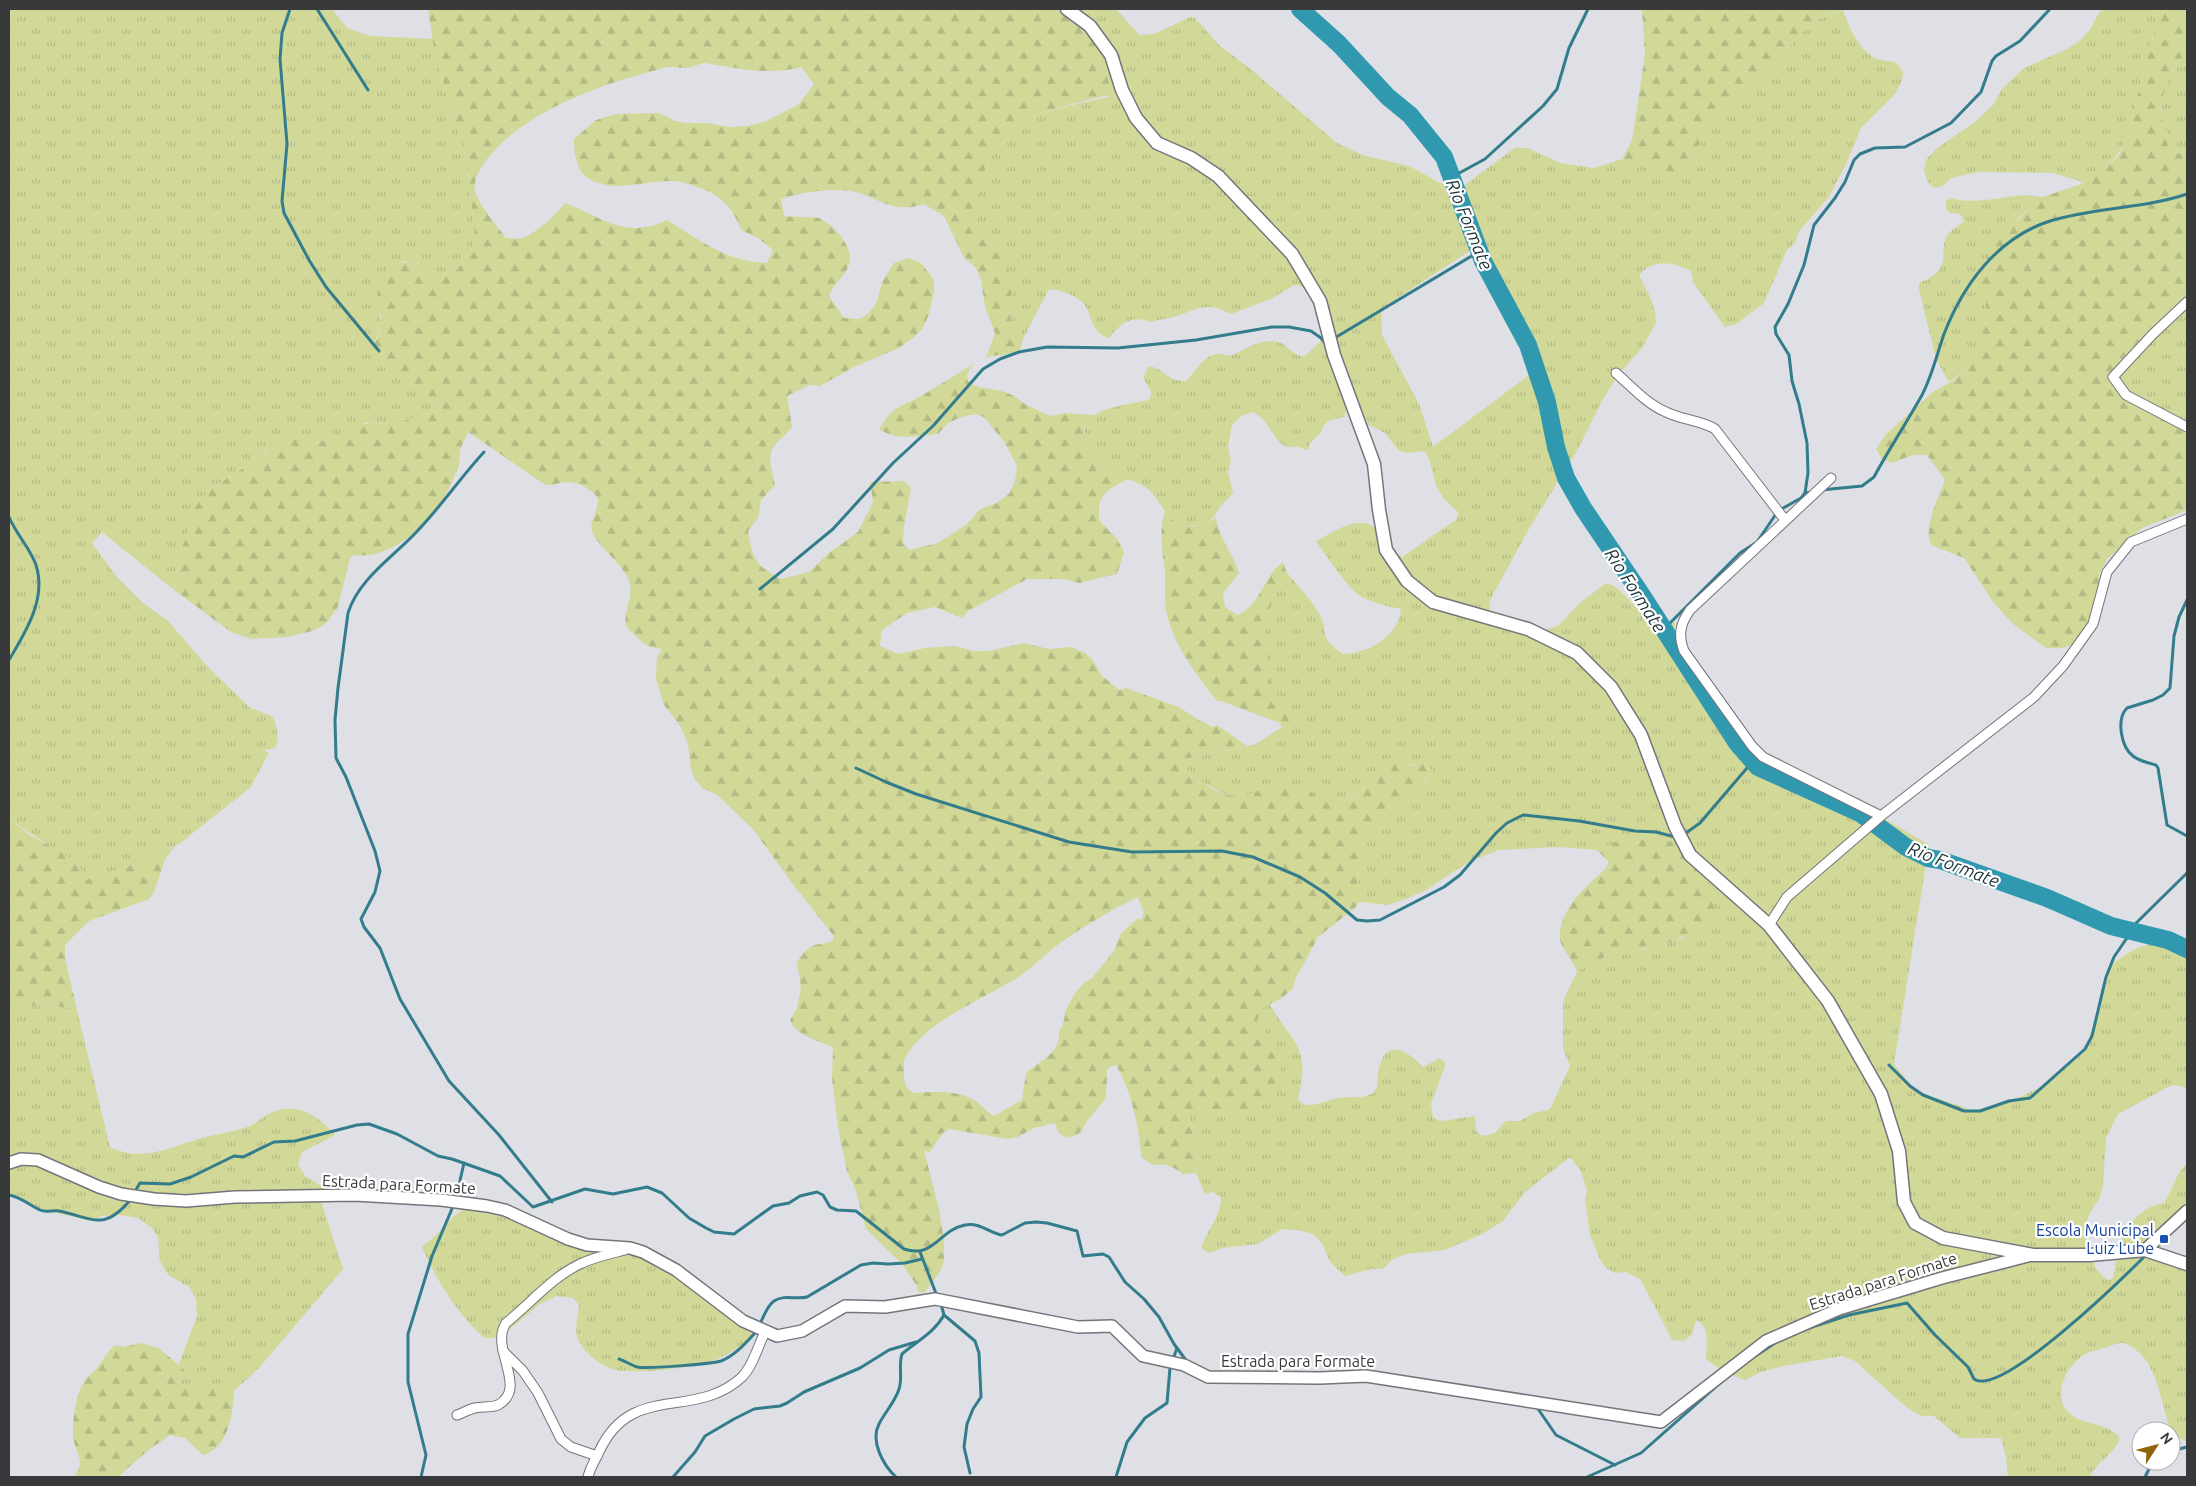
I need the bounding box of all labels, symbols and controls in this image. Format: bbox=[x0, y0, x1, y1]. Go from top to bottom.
water label: Rio Formate bbox=[1443, 176, 1497, 272]
water label: Rio Formate bbox=[1601, 544, 1671, 636]
water label: Rio Formate bbox=[1906, 837, 2002, 891]
street label: Estrada para Formate bbox=[322, 1171, 476, 1197]
place label: Escola Municipal Luiz Lube bbox=[2036, 1221, 2154, 1257]
marker: Escola Municipal Luiz Lube bbox=[2158, 1233, 2170, 1245]
street label: Estrada para Formate bbox=[1807, 1249, 1959, 1313]
street label: Estrada para Formate bbox=[1221, 1352, 1375, 1370]
north arrow bbox=[2131, 1421, 2181, 1471]
text: N bbox=[2157, 1429, 2176, 1447]

